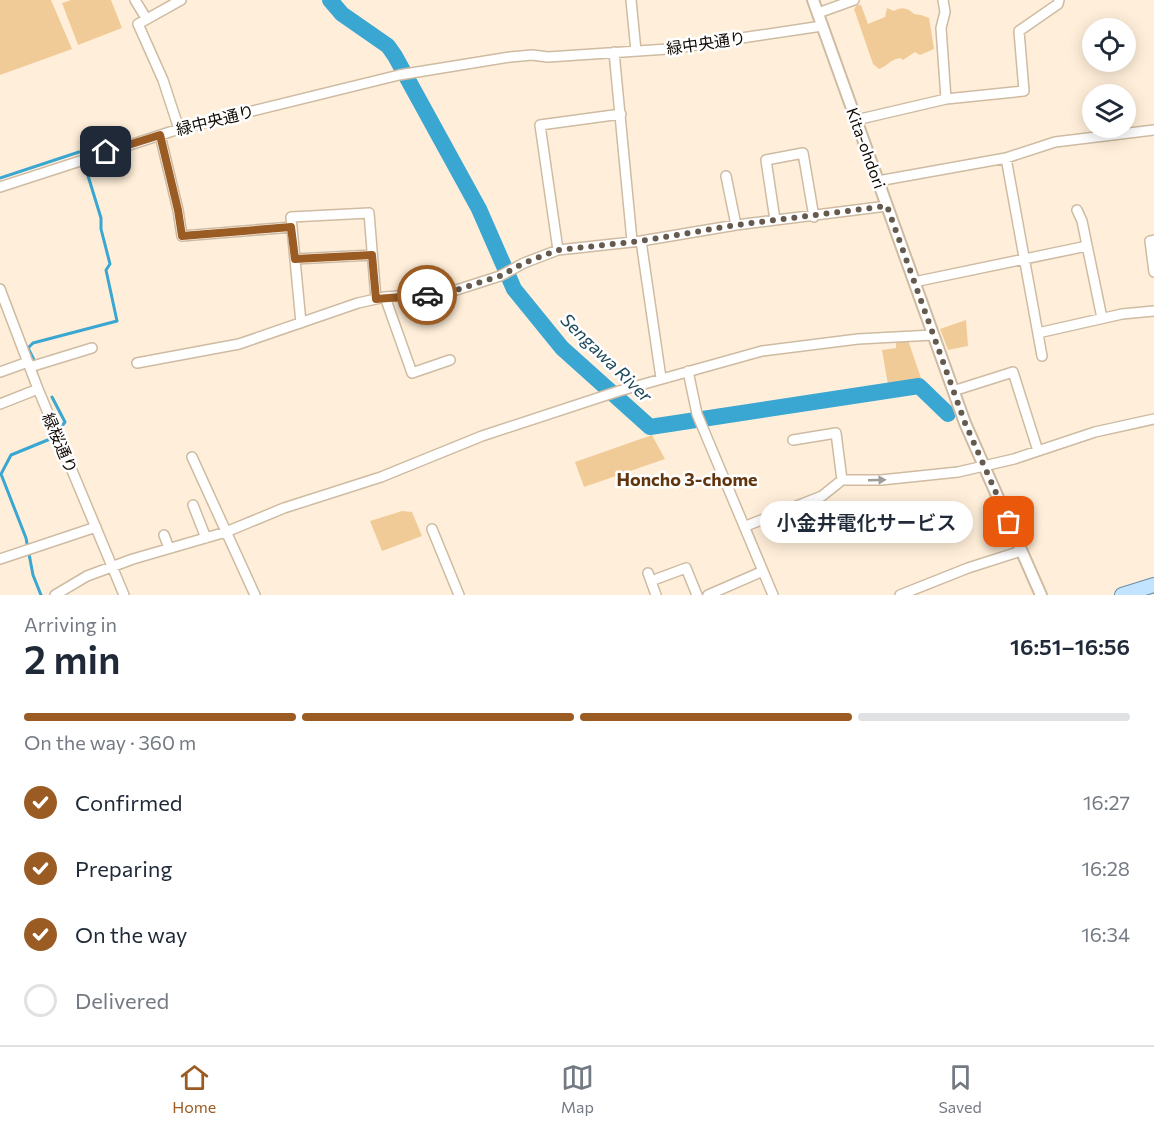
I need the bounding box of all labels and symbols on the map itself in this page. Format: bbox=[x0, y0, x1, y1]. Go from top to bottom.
street label: 緑中央通り bbox=[665, 28, 747, 57]
street label: 緑中央通り bbox=[174, 101, 256, 138]
street label: Kita-ohdori bbox=[843, 105, 890, 191]
pin bbox=[80, 126, 131, 177]
courier bbox=[397, 265, 457, 325]
water label: Sengawa River bbox=[556, 308, 658, 407]
street label: 緑桜通り bbox=[39, 410, 82, 476]
district label: Honcho 3-chome bbox=[616, 468, 758, 490]
one-way arrow bbox=[867, 475, 886, 484]
pin bbox=[983, 496, 1034, 547]
callout: 小金井電化サービス bbox=[760, 501, 973, 543]

